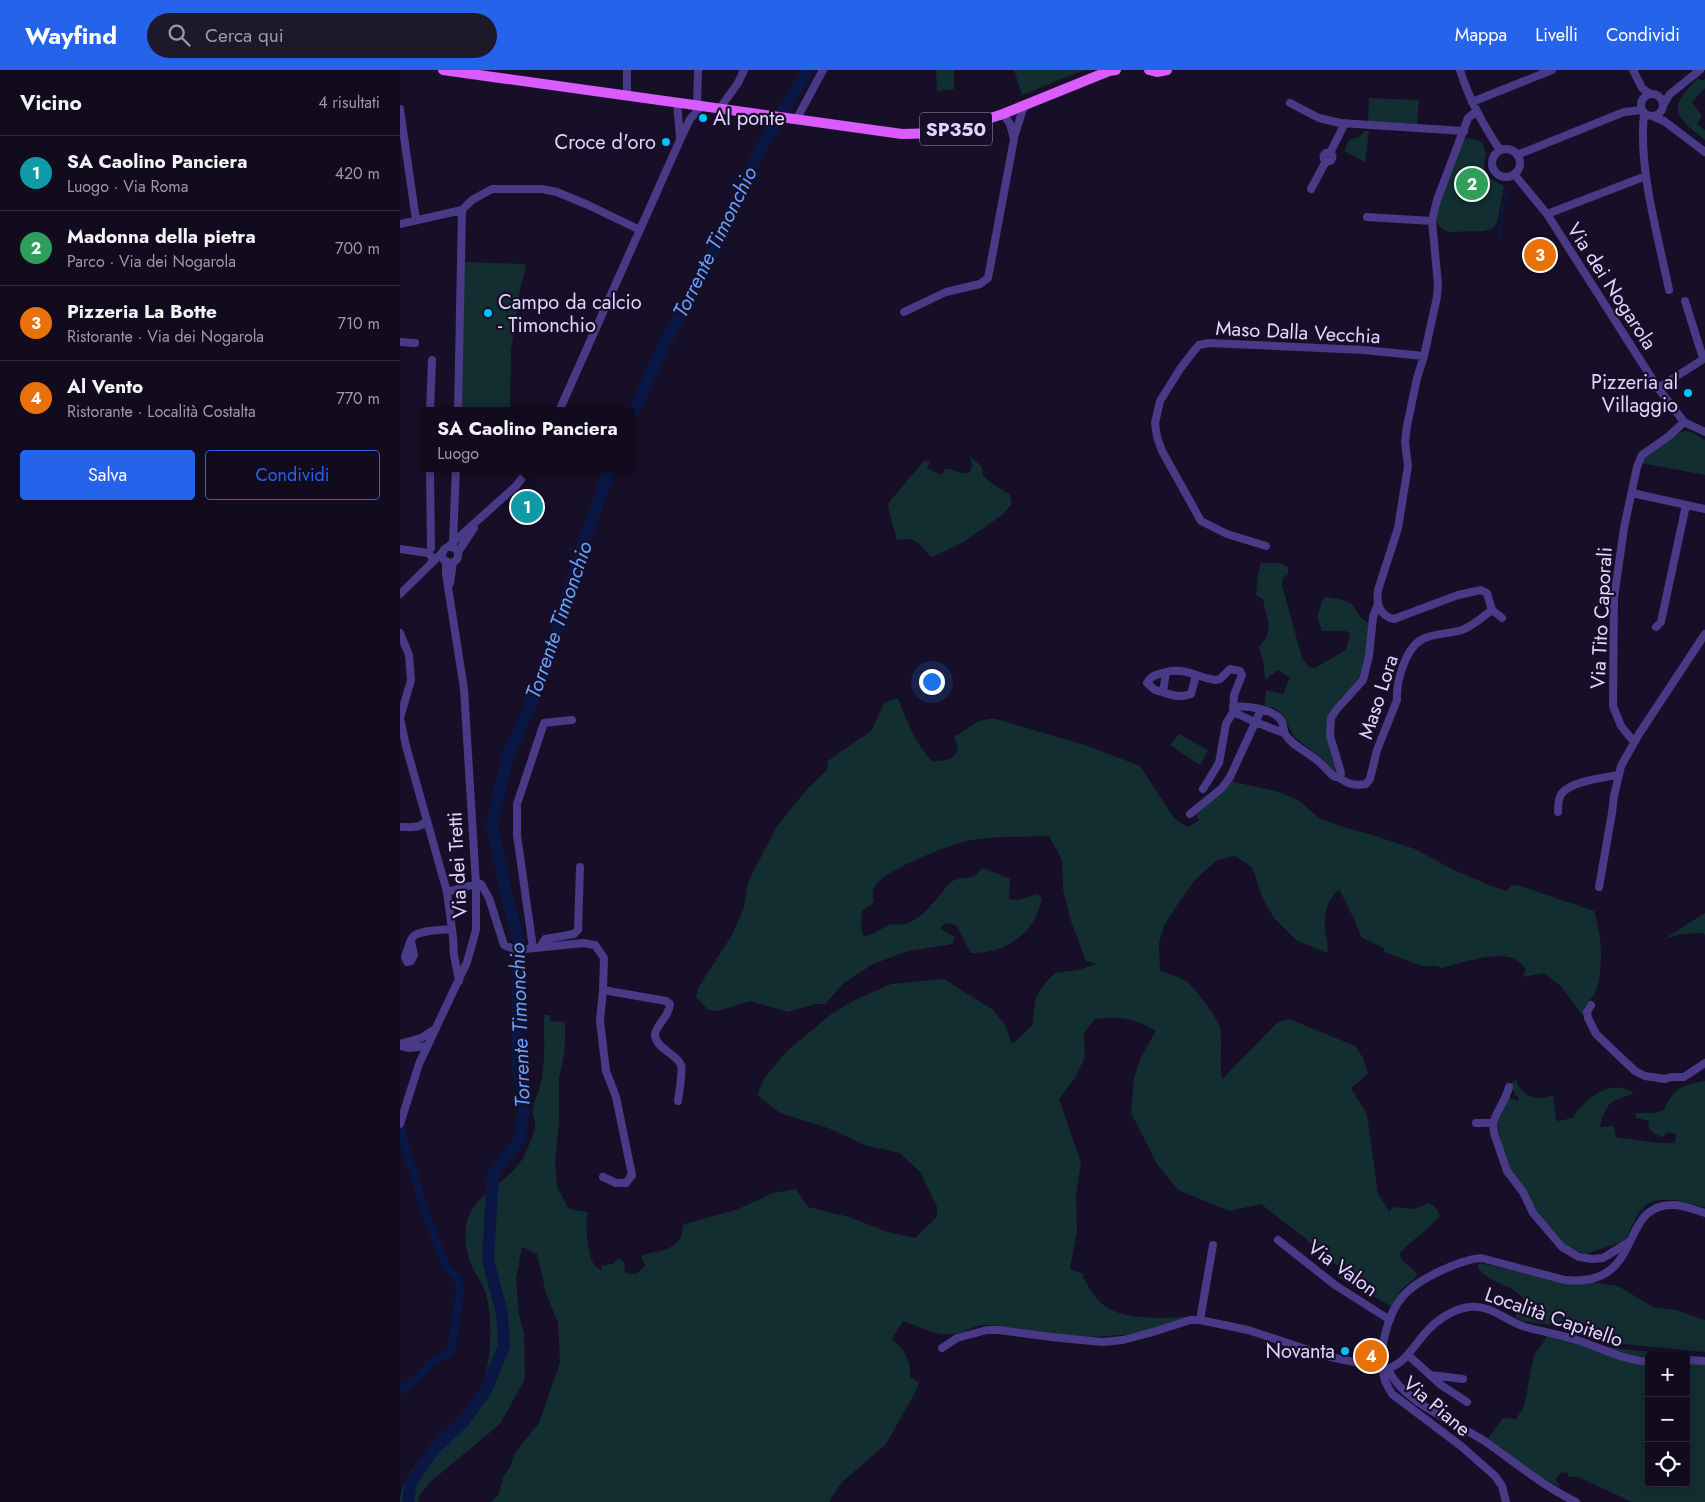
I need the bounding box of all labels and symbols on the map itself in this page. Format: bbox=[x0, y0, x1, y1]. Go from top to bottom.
place label: Al ponte bbox=[713, 104, 785, 133]
marker: Al ponte bbox=[697, 112, 709, 124]
road number: SP350 bbox=[920, 112, 992, 146]
place label: Croce d'oro bbox=[554, 128, 656, 157]
marker: Croce d'oro bbox=[660, 136, 672, 148]
water label: Torrente Timonchio bbox=[665, 162, 765, 322]
pin: 2 bbox=[1456, 165, 1488, 203]
street label: Via dei Nogarola bbox=[1560, 217, 1664, 355]
pin: 3 bbox=[1524, 236, 1556, 274]
place label: Campo da calcio - Timonchio bbox=[498, 288, 642, 340]
marker: Campo da calcio - Timonchio bbox=[482, 307, 494, 319]
street label: Maso Dalla Vecchia bbox=[1215, 314, 1381, 351]
place label: Pizzeria al Villaggio bbox=[1591, 368, 1678, 420]
marker: Pizzeria al Villaggio bbox=[1682, 387, 1694, 399]
pin: 1 bbox=[511, 488, 543, 526]
water label: Torrente Timonchio bbox=[518, 537, 600, 703]
street label: Via Tito Caporali bbox=[1583, 546, 1620, 690]
street label: Maso Lora bbox=[1351, 651, 1406, 743]
your location bbox=[919, 669, 945, 695]
street label: Via dei Tretti bbox=[440, 811, 475, 919]
water label: Torrente Timonchio bbox=[502, 942, 538, 1108]
street label: Via Valon bbox=[1301, 1233, 1384, 1304]
street label: Località Capitello bbox=[1481, 1280, 1627, 1355]
place label: Novanta bbox=[1266, 1337, 1335, 1366]
pin: 4 bbox=[1355, 1337, 1387, 1375]
marker: Novanta bbox=[1339, 1345, 1351, 1357]
street label: Via Piane bbox=[1396, 1369, 1477, 1443]

